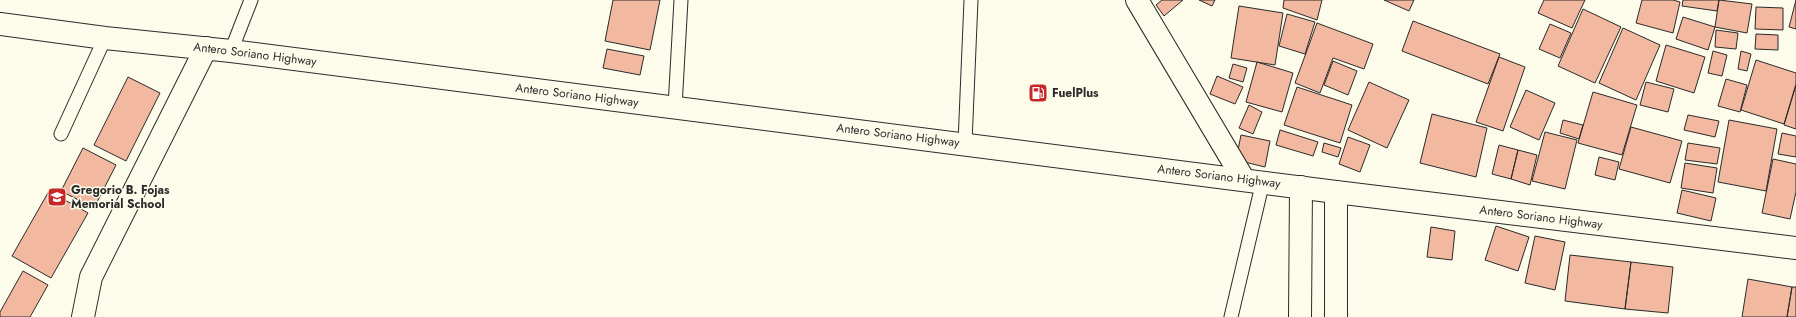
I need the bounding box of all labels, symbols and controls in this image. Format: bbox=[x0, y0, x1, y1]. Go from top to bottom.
street label: Antero Soriano Highway bbox=[192, 38, 318, 71]
street label: Antero Soriano Highway bbox=[514, 79, 640, 112]
fuel station icon: FuelPlus bbox=[1027, 82, 1049, 104]
place label: FuelPlus bbox=[1052, 84, 1099, 102]
street label: Antero Soriano Highway bbox=[835, 119, 961, 152]
street label: Antero Soriano Highway bbox=[1156, 160, 1282, 193]
place label: Gregorio B. Fojas Memorial School bbox=[71, 181, 170, 213]
school or university icon: Gregorio B. Fojas Memorial School bbox=[46, 186, 68, 208]
street label: Antero Soriano Highway bbox=[1478, 201, 1604, 234]

